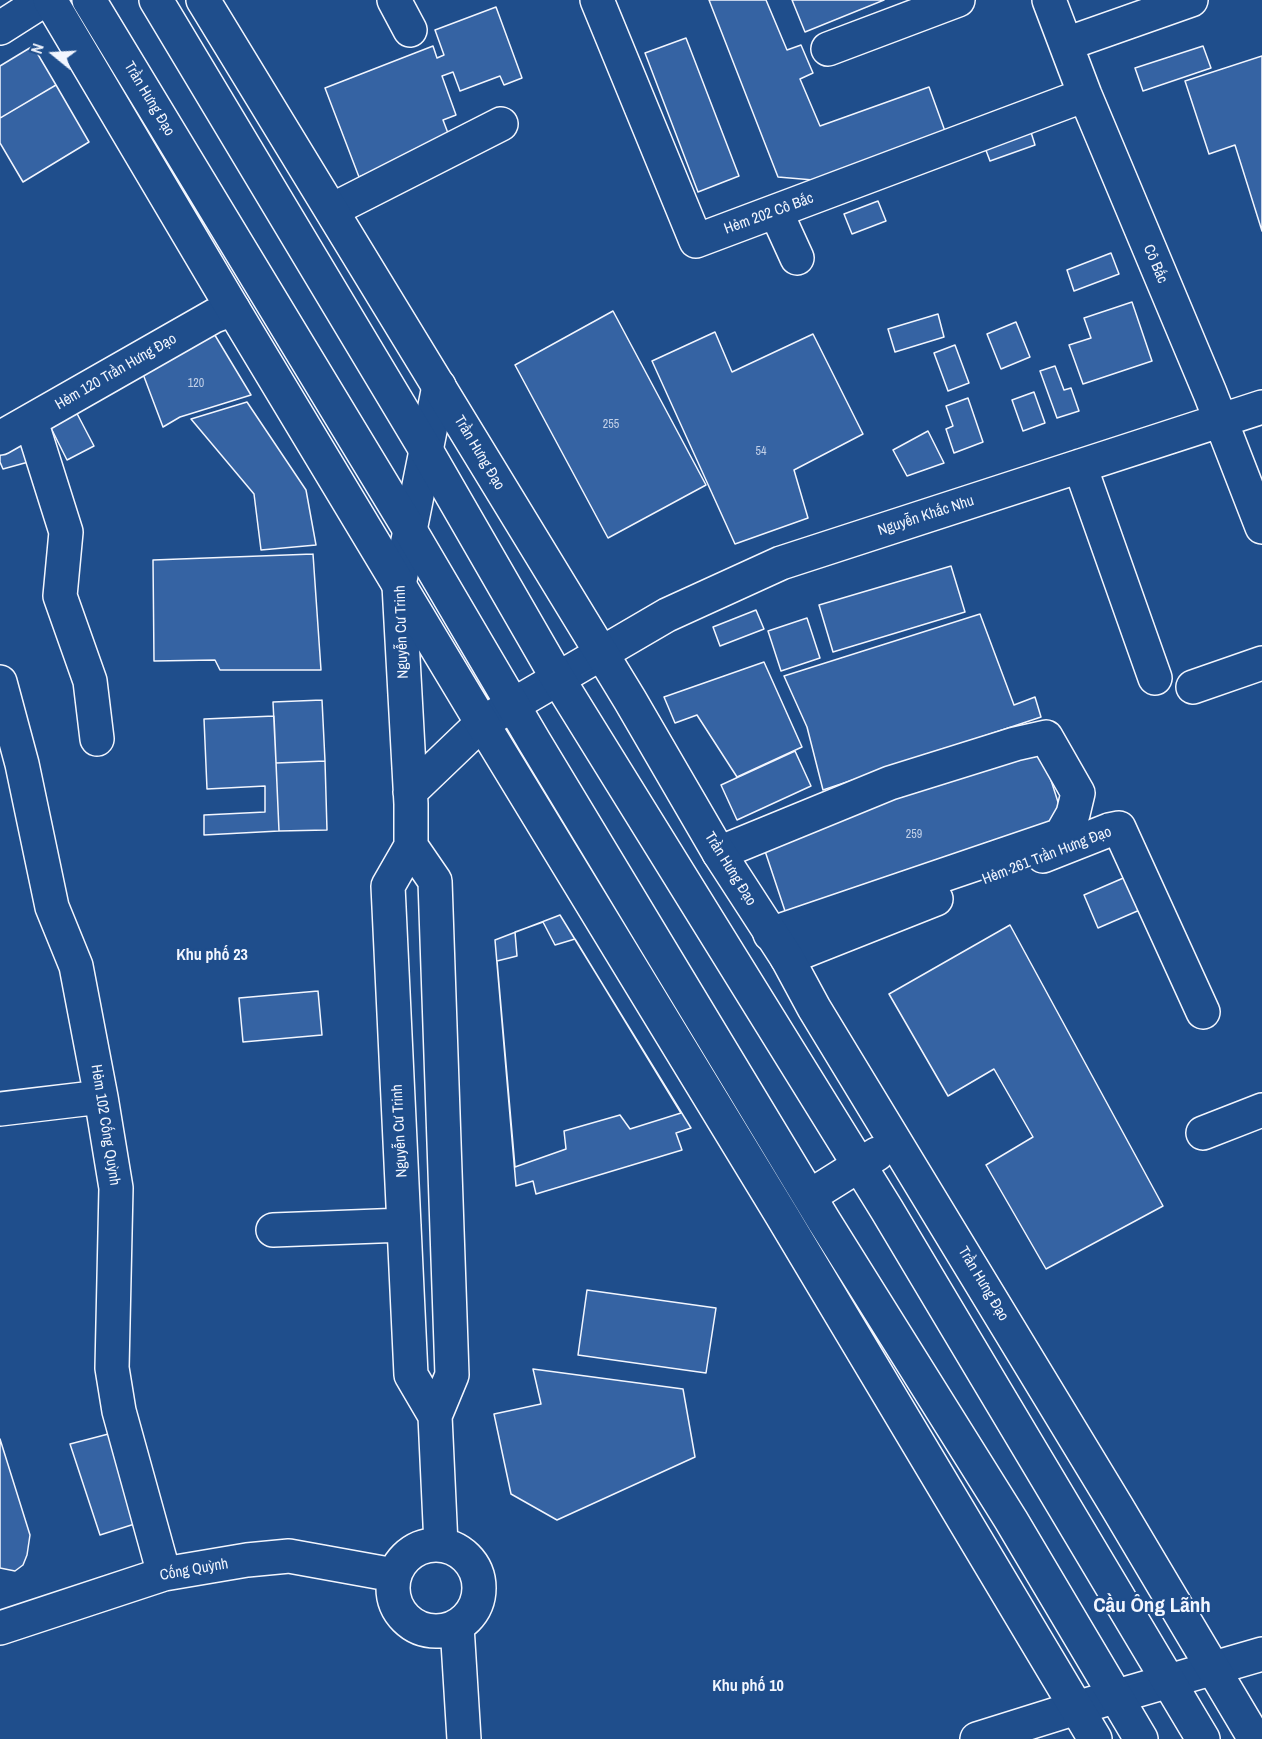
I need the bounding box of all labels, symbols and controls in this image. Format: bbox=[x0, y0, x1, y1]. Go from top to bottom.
north arrow bbox=[24, 24, 84, 84]
text: N bbox=[25, 41, 49, 56]
street label: Trần Hưng Đạo bbox=[120, 59, 178, 139]
street label: Hẻm 202 Cô Bắc bbox=[722, 190, 816, 238]
street label: Cô Bắc bbox=[1139, 242, 1171, 286]
street label: Hẻm 120 Trần Hưng Đạo bbox=[52, 330, 180, 414]
house number: 120 bbox=[188, 377, 204, 391]
street label: Trần Hưng Đạo bbox=[450, 413, 508, 493]
house number: 255 bbox=[603, 418, 619, 432]
house number: 54 bbox=[756, 445, 766, 459]
street label: Nguyễn Khắc Nhu bbox=[876, 492, 976, 540]
street label: Nguyễn Cư Trinh bbox=[391, 585, 413, 679]
street label: Hẻm 261 Trần Hưng Đạo bbox=[980, 823, 1114, 889]
house number: 259 bbox=[906, 828, 922, 842]
street label: Trần Hưng Đạo bbox=[700, 829, 760, 909]
district label: Khu phố 23 bbox=[176, 946, 248, 966]
street label: Hẻm 102 Cống Quỳnh bbox=[87, 1063, 123, 1187]
street label: Nguyễn Cư Trinh bbox=[389, 1084, 411, 1178]
street label: Trần Hưng Đạo bbox=[954, 1244, 1012, 1324]
street label: Cống Quỳnh bbox=[158, 1555, 230, 1585]
district label: Cầu Ông Lãnh bbox=[1093, 1593, 1211, 1619]
district label: Khu phố 10 bbox=[712, 1677, 784, 1697]

